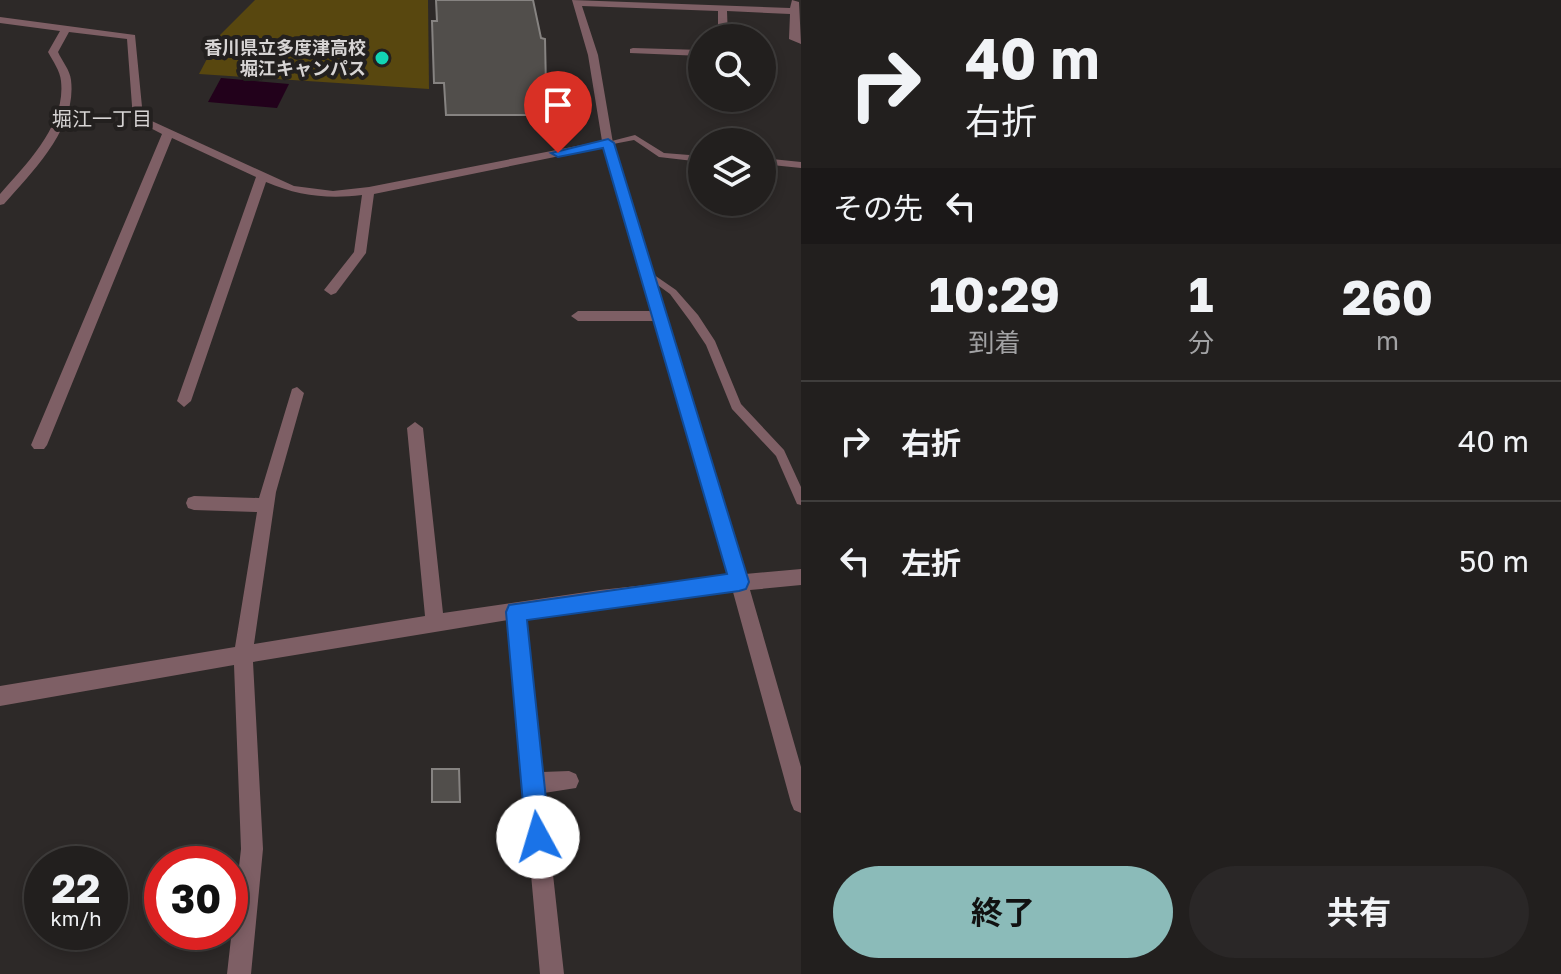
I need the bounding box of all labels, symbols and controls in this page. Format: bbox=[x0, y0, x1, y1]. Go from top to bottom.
map controls bbox=[688, 24, 776, 216]
button: search bbox=[688, 24, 776, 112]
text: 40 m bbox=[965, 24, 1099, 91]
icon: right bbox=[833, 32, 937, 136]
place label: 香川県立多度津高校 堀江キャンパス bbox=[204, 36, 366, 79]
marker: 香川県立多度津高校 堀江キャンパス bbox=[373, 49, 391, 67]
pin bbox=[524, 71, 592, 153]
icon: arrive bbox=[536, 83, 580, 127]
text: 右折 bbox=[965, 99, 1037, 142]
district label: 堀江一丁目 bbox=[52, 106, 152, 130]
button: layers bbox=[688, 128, 776, 216]
icon: left bbox=[939, 184, 983, 228]
text: その先 bbox=[833, 190, 923, 226]
text: 10:29 bbox=[929, 265, 1060, 323]
text: 1 bbox=[1189, 265, 1213, 323]
text: 260 bbox=[1342, 268, 1433, 326]
text: m bbox=[1376, 325, 1399, 356]
text: 到着 bbox=[969, 327, 1021, 358]
text: 分 bbox=[1188, 327, 1214, 358]
icon: right bbox=[833, 419, 877, 463]
text: 40 m bbox=[1458, 423, 1529, 459]
text: 右折 bbox=[901, 425, 961, 461]
icon: left bbox=[833, 539, 877, 583]
text: 50 m bbox=[1459, 543, 1529, 579]
text: 左折 bbox=[901, 545, 961, 581]
position arrow bbox=[496, 795, 580, 879]
speed limit sign: 30 bbox=[144, 846, 248, 950]
text: 22 bbox=[52, 864, 100, 912]
button: 終了 bbox=[833, 866, 1173, 958]
button: 共有 bbox=[1189, 866, 1529, 958]
text: km/h bbox=[51, 906, 101, 930]

